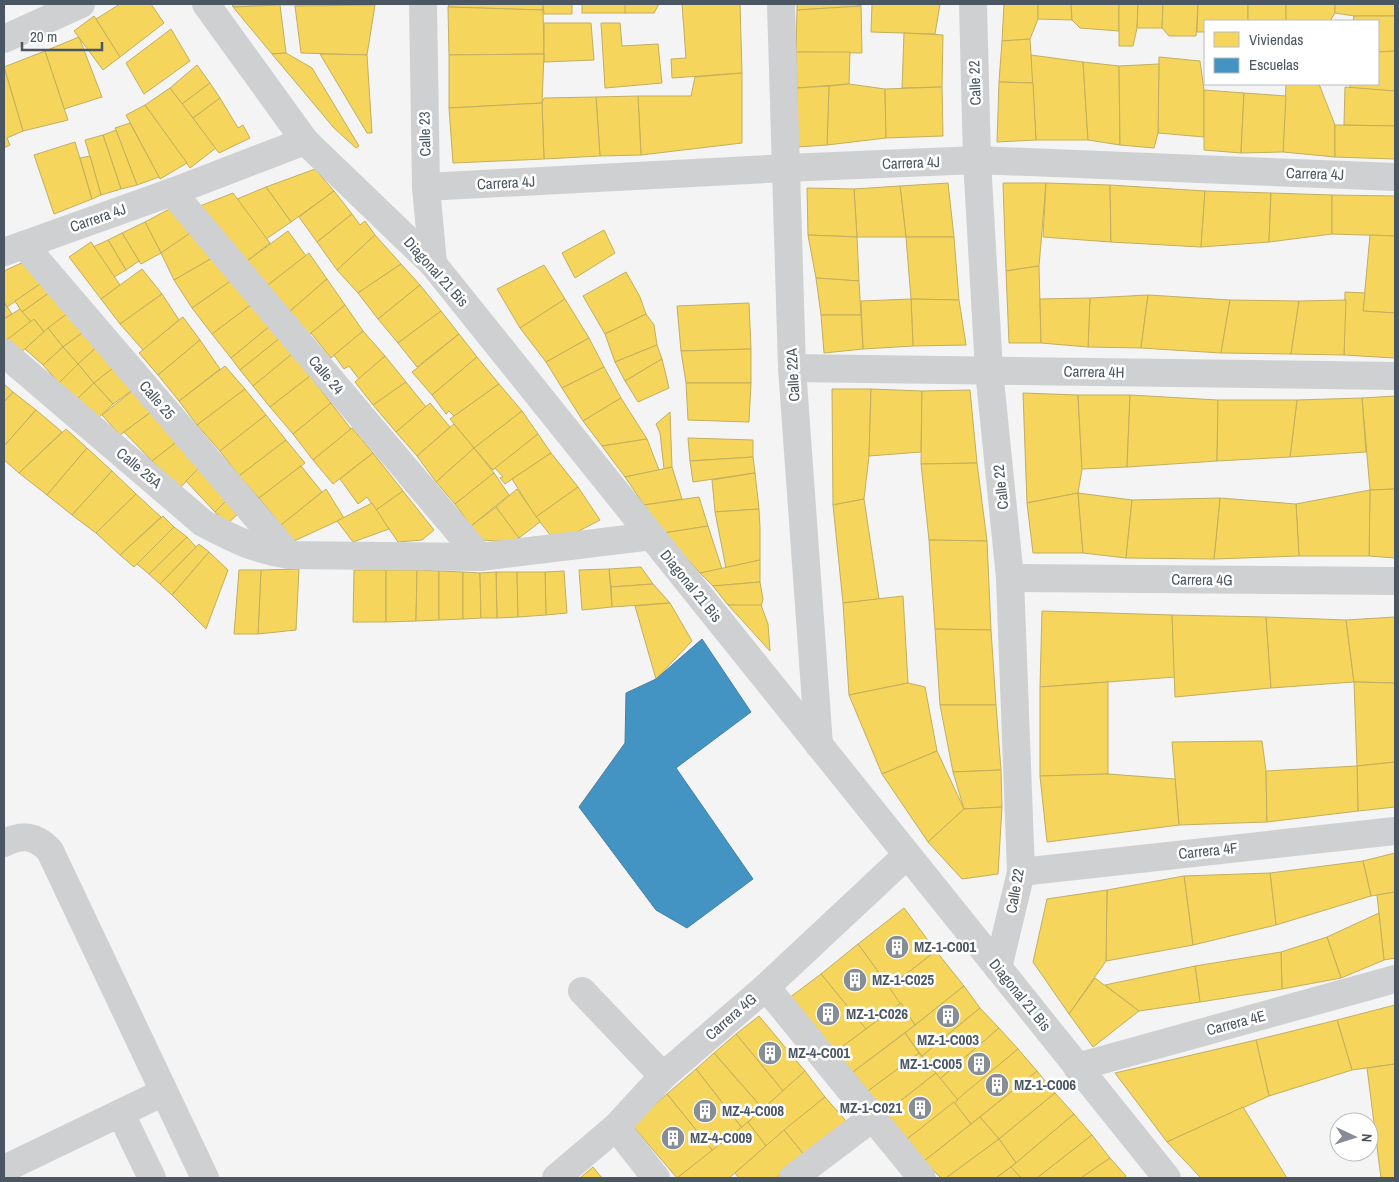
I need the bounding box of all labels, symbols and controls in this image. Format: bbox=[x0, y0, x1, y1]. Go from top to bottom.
scale bar bbox=[22, 20, 102, 52]
legend bbox=[1204, 20, 1379, 85]
text: 20 m bbox=[30, 26, 57, 47]
text: Viviendas bbox=[1249, 29, 1304, 50]
text: Escuelas bbox=[1249, 54, 1299, 75]
street label: Calle 22 bbox=[963, 60, 986, 106]
street label: Calle 23 bbox=[414, 111, 435, 157]
street label: Carrera 4J bbox=[882, 151, 940, 174]
street label: Carrera 4J bbox=[1286, 162, 1344, 185]
street label: Carrera 4J bbox=[476, 170, 536, 195]
street label: Carrera 4J bbox=[67, 198, 129, 237]
street label: Diagonal 21 Bis bbox=[399, 232, 473, 311]
street label: Calle 22A bbox=[781, 347, 804, 402]
street label: Calle 24 bbox=[304, 351, 349, 399]
street label: Carrera 4H bbox=[1063, 360, 1125, 383]
street label: Calle 25 bbox=[135, 376, 180, 424]
street label: Calle 25A bbox=[112, 442, 167, 493]
street label: Calle 22 bbox=[988, 463, 1013, 511]
street label: Diagonal 21 Bis bbox=[656, 545, 727, 626]
street label: Carrera 4G bbox=[1171, 568, 1233, 591]
street label: Carrera 4F bbox=[1177, 837, 1239, 864]
street label: Calle 22 bbox=[1000, 867, 1029, 915]
building icon: MZ-1-C001 bbox=[884, 934, 910, 960]
place label: MZ-1-C001 bbox=[914, 936, 976, 957]
street label: Diagonal 21 Bis bbox=[985, 954, 1056, 1035]
building icon: MZ-1-C025 bbox=[842, 967, 868, 993]
place label: MZ-1-C025 bbox=[872, 969, 934, 990]
street label: Carrera 4G bbox=[701, 989, 761, 1045]
building icon: MZ-1-C026 bbox=[815, 1001, 841, 1027]
place label: MZ-1-C026 bbox=[846, 1003, 908, 1024]
building icon: MZ-1-C003 bbox=[935, 1003, 961, 1029]
street label: Carrera 4E bbox=[1204, 1005, 1268, 1040]
place label: MZ-1-C003 bbox=[917, 1029, 979, 1050]
building icon: MZ-4-C001 bbox=[757, 1040, 783, 1066]
place label: MZ-4-C001 bbox=[788, 1042, 850, 1063]
building icon: MZ-1-C005 bbox=[966, 1051, 992, 1077]
place label: MZ-1-C005 bbox=[900, 1053, 962, 1074]
building icon: MZ-1-C006 bbox=[984, 1072, 1010, 1098]
place label: MZ-1-C006 bbox=[1014, 1074, 1076, 1095]
building icon: MZ-1-C021 bbox=[907, 1095, 933, 1121]
place label: MZ-1-C021 bbox=[840, 1097, 902, 1118]
building icon: MZ-4-C008 bbox=[692, 1098, 718, 1124]
place label: MZ-4-C008 bbox=[722, 1100, 784, 1121]
north arrow bbox=[1329, 1112, 1379, 1162]
building icon: MZ-4-C009 bbox=[660, 1125, 686, 1151]
place label: MZ-4-C009 bbox=[690, 1127, 752, 1148]
text: N bbox=[1358, 1133, 1376, 1143]

